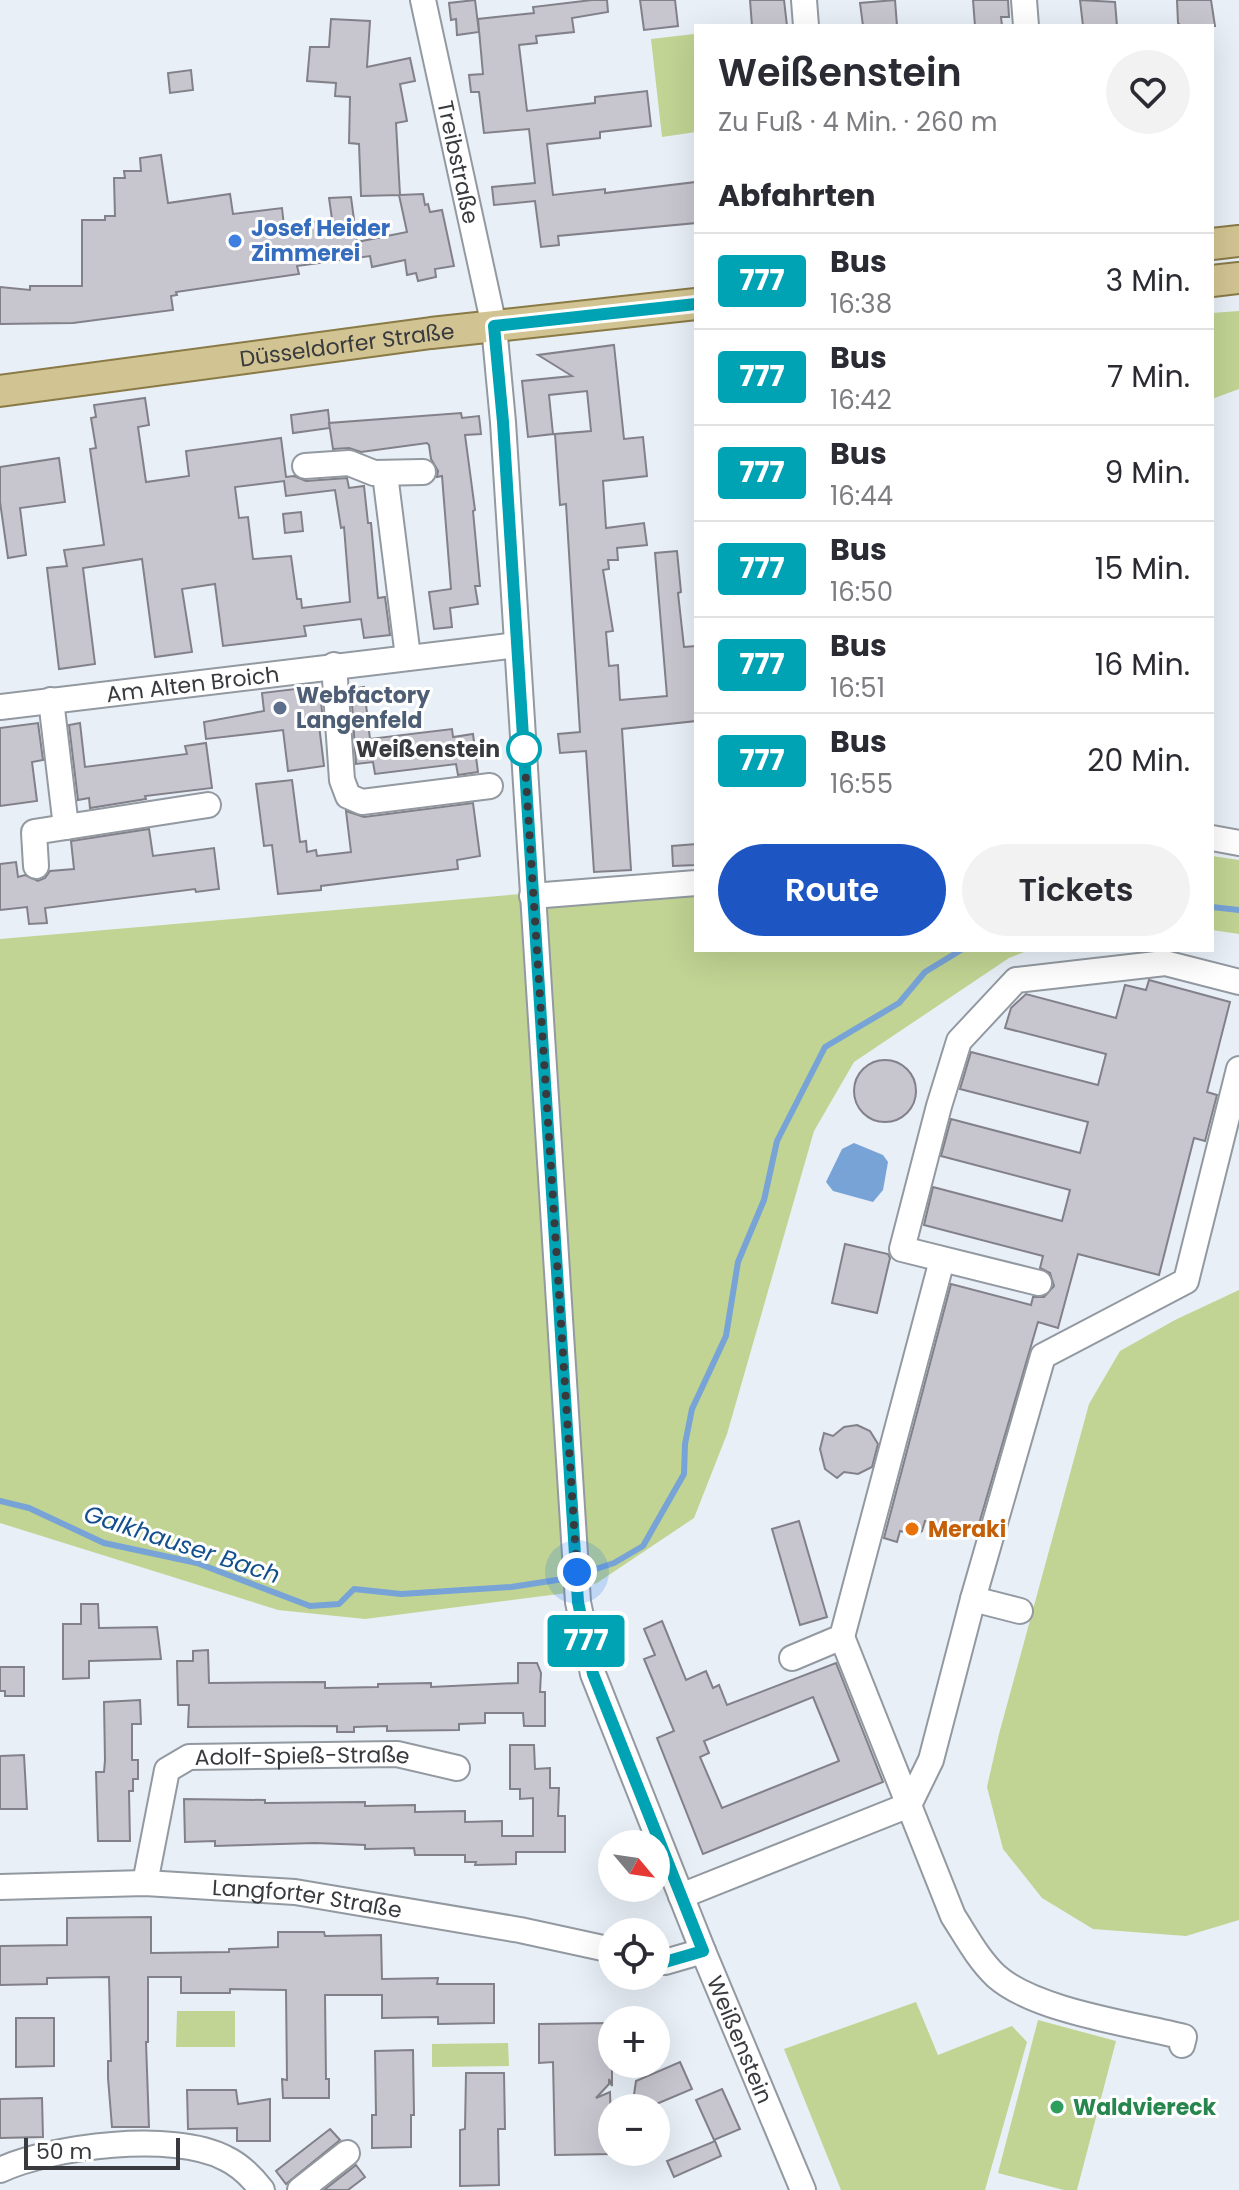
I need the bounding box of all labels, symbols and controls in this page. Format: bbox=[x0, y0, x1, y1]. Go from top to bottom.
text: Weißenstein bbox=[718, 46, 962, 99]
button: heart bbox=[1106, 50, 1190, 134]
street label: Treibstraße bbox=[430, 98, 487, 227]
text: Zu Fuß · 4 Min. · 260 m bbox=[718, 104, 998, 140]
text: Abfahrten bbox=[718, 174, 876, 217]
place label: Josef Heider Zimmerei bbox=[251, 213, 390, 269]
marker: Josef Heider Zimmerei bbox=[226, 232, 244, 250]
text: Bus bbox=[830, 240, 887, 283]
text: 3 Min. bbox=[1106, 259, 1190, 302]
text: 777 bbox=[740, 261, 784, 300]
text: 16:38 bbox=[830, 286, 892, 322]
street label: Düsseldorfer Straße bbox=[238, 315, 456, 374]
text: Bus bbox=[830, 336, 887, 379]
text: 7 Min. bbox=[1107, 355, 1190, 398]
text: 777 bbox=[740, 357, 784, 396]
text: 16:42 bbox=[830, 382, 892, 418]
text: Bus bbox=[830, 432, 887, 475]
text: 9 Min. bbox=[1104, 451, 1190, 494]
text: 777 bbox=[740, 453, 784, 492]
text: 16:44 bbox=[830, 478, 893, 514]
text: Bus bbox=[830, 528, 887, 571]
text: 15 Min. bbox=[1095, 547, 1190, 590]
text: 777 bbox=[740, 549, 784, 588]
text: 16:50 bbox=[830, 574, 893, 610]
text: Bus bbox=[830, 624, 887, 667]
text: 16 Min. bbox=[1095, 643, 1190, 686]
text: 777 bbox=[740, 645, 784, 684]
street label: Am Alten Broich bbox=[104, 658, 281, 710]
text: 16:51 bbox=[830, 670, 885, 706]
place label: Webfactory Langenfeld bbox=[296, 680, 430, 736]
marker: Webfactory Langenfeld bbox=[271, 699, 289, 717]
text: Bus bbox=[830, 720, 887, 763]
marker: Weißenstein bbox=[507, 732, 541, 766]
place label: Weißenstein bbox=[356, 734, 500, 765]
text: 20 Min. bbox=[1087, 739, 1190, 782]
text: 777 bbox=[740, 741, 784, 780]
text: 16:55 bbox=[830, 766, 893, 802]
button: Route bbox=[718, 844, 946, 936]
button: Tickets bbox=[962, 844, 1190, 936]
water label: Galkhauser Bach bbox=[80, 1497, 284, 1591]
place label: Meraki bbox=[928, 1514, 1006, 1545]
marker: Meraki bbox=[903, 1520, 921, 1538]
your location bbox=[557, 1552, 597, 1592]
line badge: 777 bbox=[540, 1615, 632, 1667]
text: 777 bbox=[564, 1621, 608, 1660]
street label: Adolf-Spieß-Straße bbox=[194, 1739, 413, 1772]
north arrow bbox=[598, 1830, 670, 1902]
map controls bbox=[598, 1830, 670, 2166]
street label: Langforter Straße bbox=[211, 1872, 404, 1925]
button: locate bbox=[598, 1918, 670, 1990]
street label: Weißenstein bbox=[700, 1971, 781, 2108]
button: + bbox=[598, 2006, 670, 2078]
place label: Waldviereck bbox=[1073, 2092, 1217, 2123]
button: − bbox=[598, 2094, 670, 2166]
marker: Waldviereck bbox=[1048, 2098, 1066, 2116]
scale bar bbox=[24, 2134, 180, 2170]
text: 50 m bbox=[36, 2136, 92, 2167]

